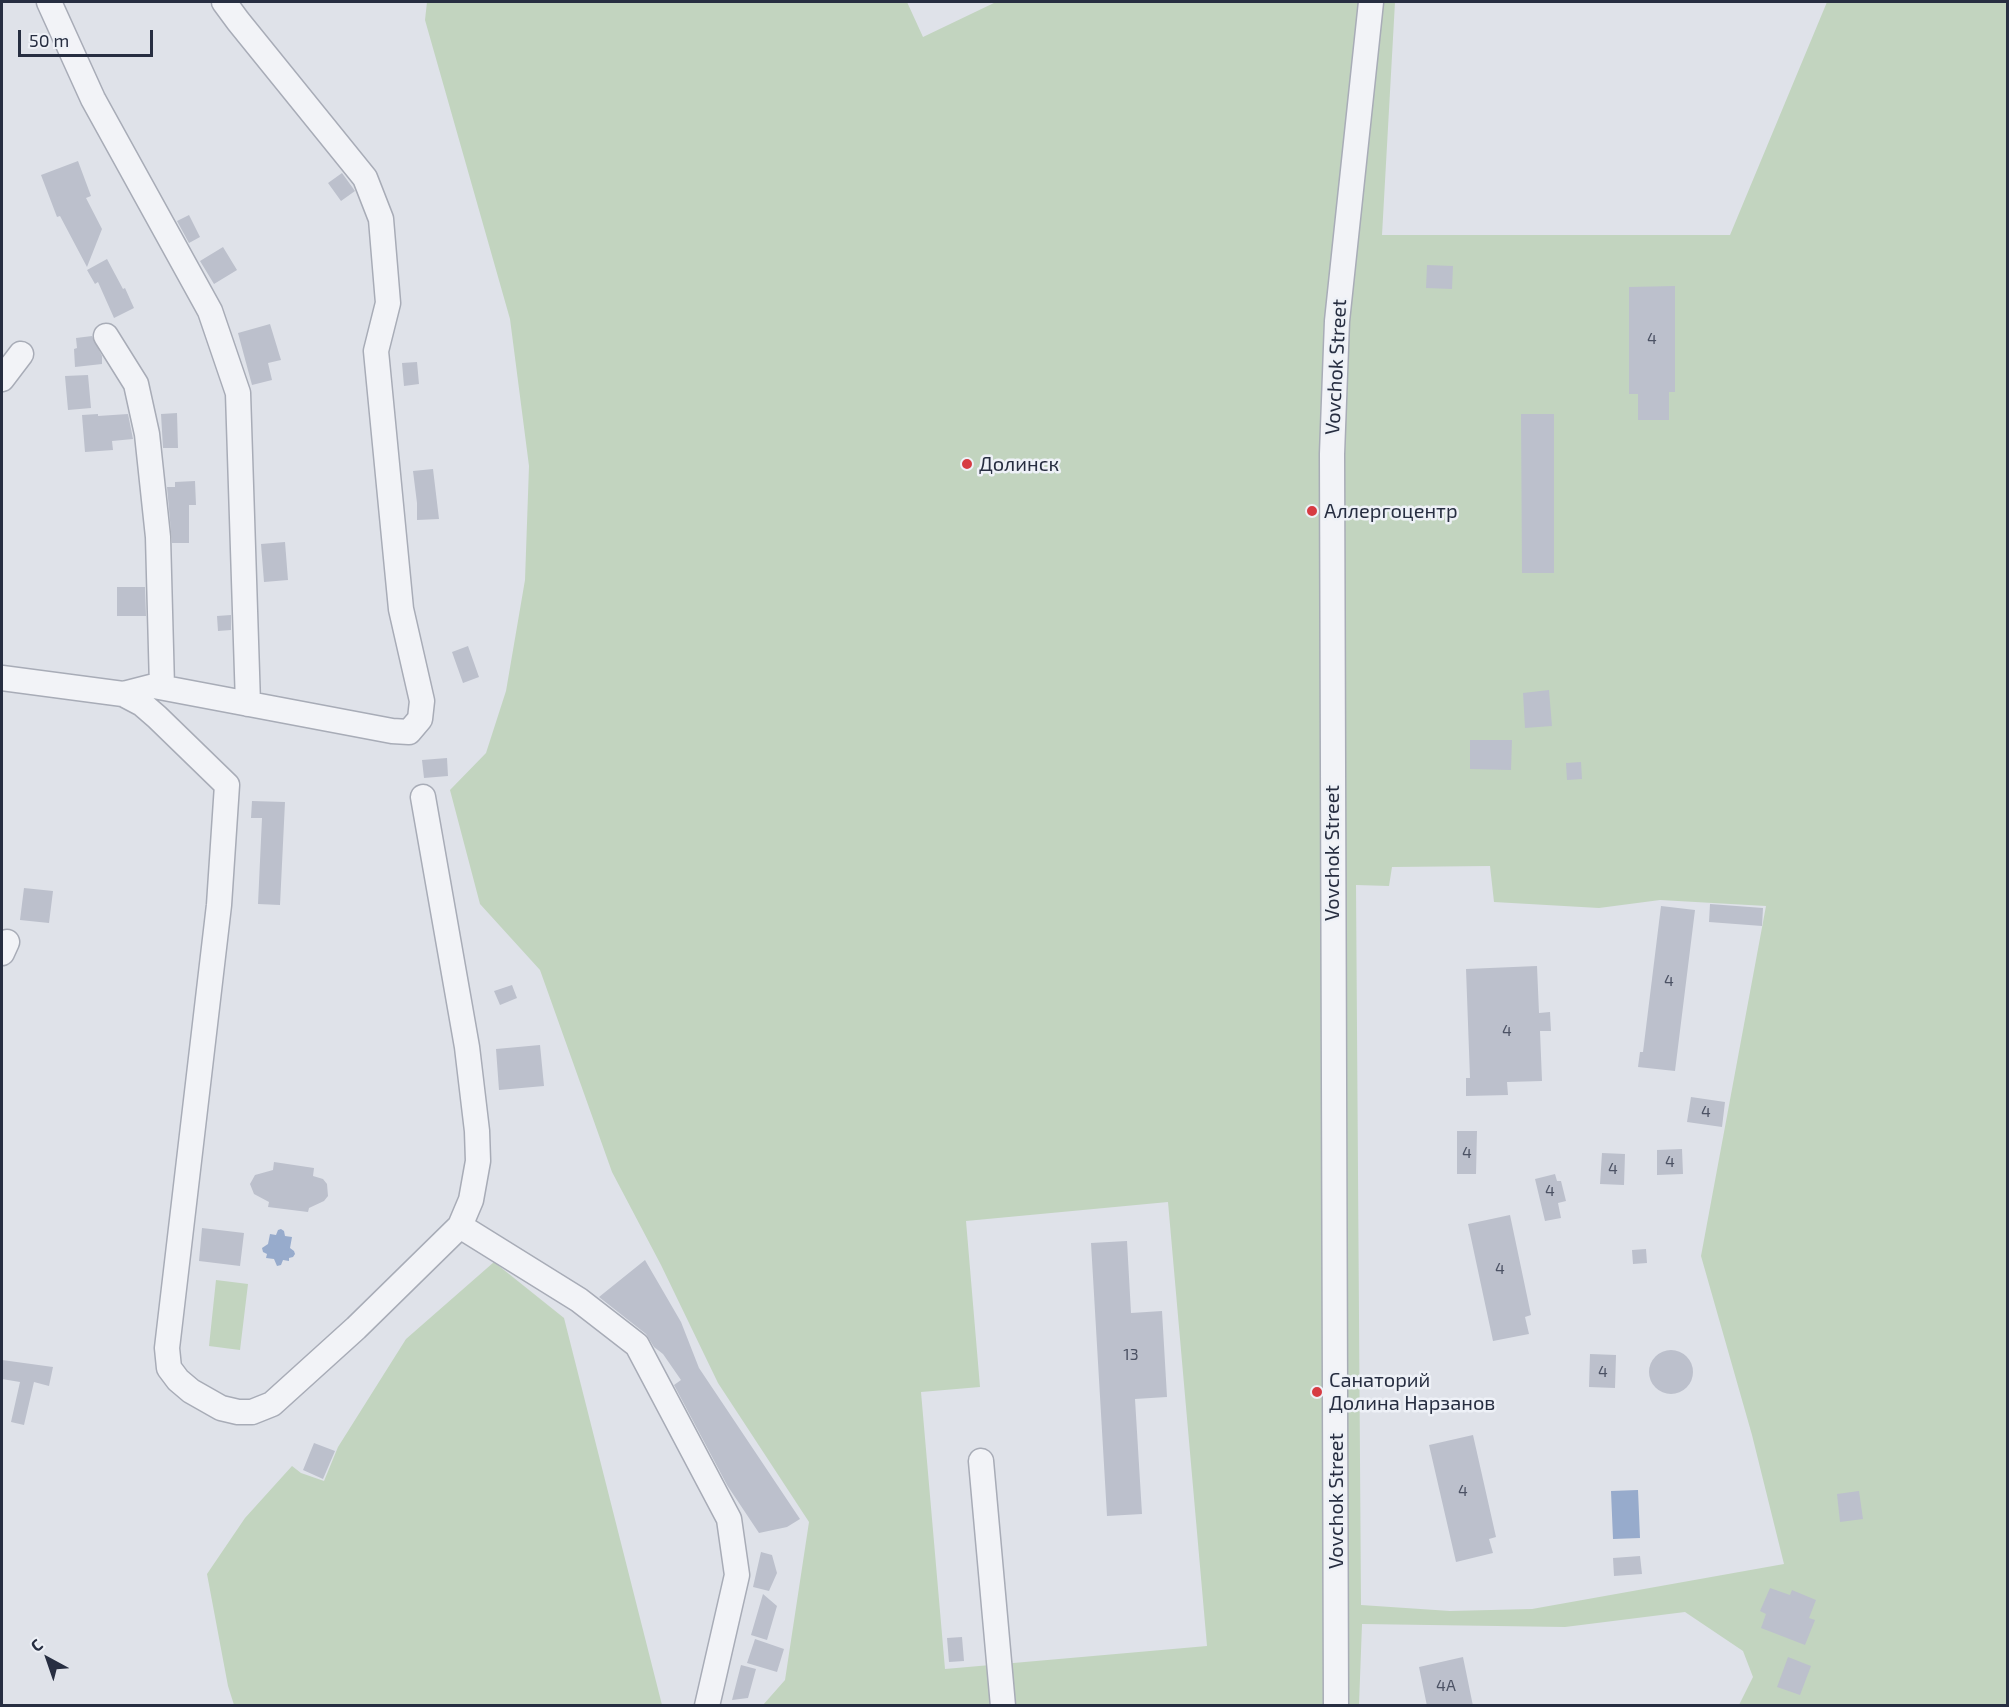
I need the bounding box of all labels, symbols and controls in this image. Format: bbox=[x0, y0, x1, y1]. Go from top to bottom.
scale bar bbox=[21, 18, 156, 56]
text: 50 m bbox=[29, 29, 69, 51]
street label: Vovchok Street bbox=[1320, 298, 1352, 436]
house number: 4 bbox=[1647, 329, 1657, 349]
place label: Долинск bbox=[979, 452, 1059, 476]
marker: Долинск bbox=[960, 457, 974, 471]
place label: Аллергоцентр bbox=[1324, 499, 1458, 523]
marker: Аллергоцентр bbox=[1305, 504, 1319, 518]
street label: Vovchok Street bbox=[1320, 785, 1344, 921]
house number: 4 bbox=[1664, 971, 1674, 991]
house number: 4 bbox=[1502, 1021, 1512, 1041]
house number: 4 bbox=[1701, 1102, 1711, 1122]
house number: 4 bbox=[1462, 1143, 1472, 1163]
house number: 4 bbox=[1665, 1152, 1675, 1172]
house number: 4 bbox=[1608, 1159, 1618, 1179]
house number: 4 bbox=[1545, 1181, 1555, 1201]
house number: 4 bbox=[1495, 1259, 1505, 1279]
house number: 13 bbox=[1123, 1345, 1139, 1365]
house number: 4 bbox=[1598, 1362, 1608, 1382]
place label: Санаторий Долина Нарзанов bbox=[1329, 1368, 1495, 1415]
marker: Санаторий Долина Нарзанов bbox=[1310, 1385, 1324, 1399]
street label: Vovchok Street bbox=[1324, 1433, 1348, 1569]
house number: 4 bbox=[1458, 1481, 1468, 1501]
north arrow bbox=[18, 1629, 78, 1689]
text: С bbox=[26, 1635, 46, 1655]
house number: 4А bbox=[1436, 1676, 1456, 1696]

